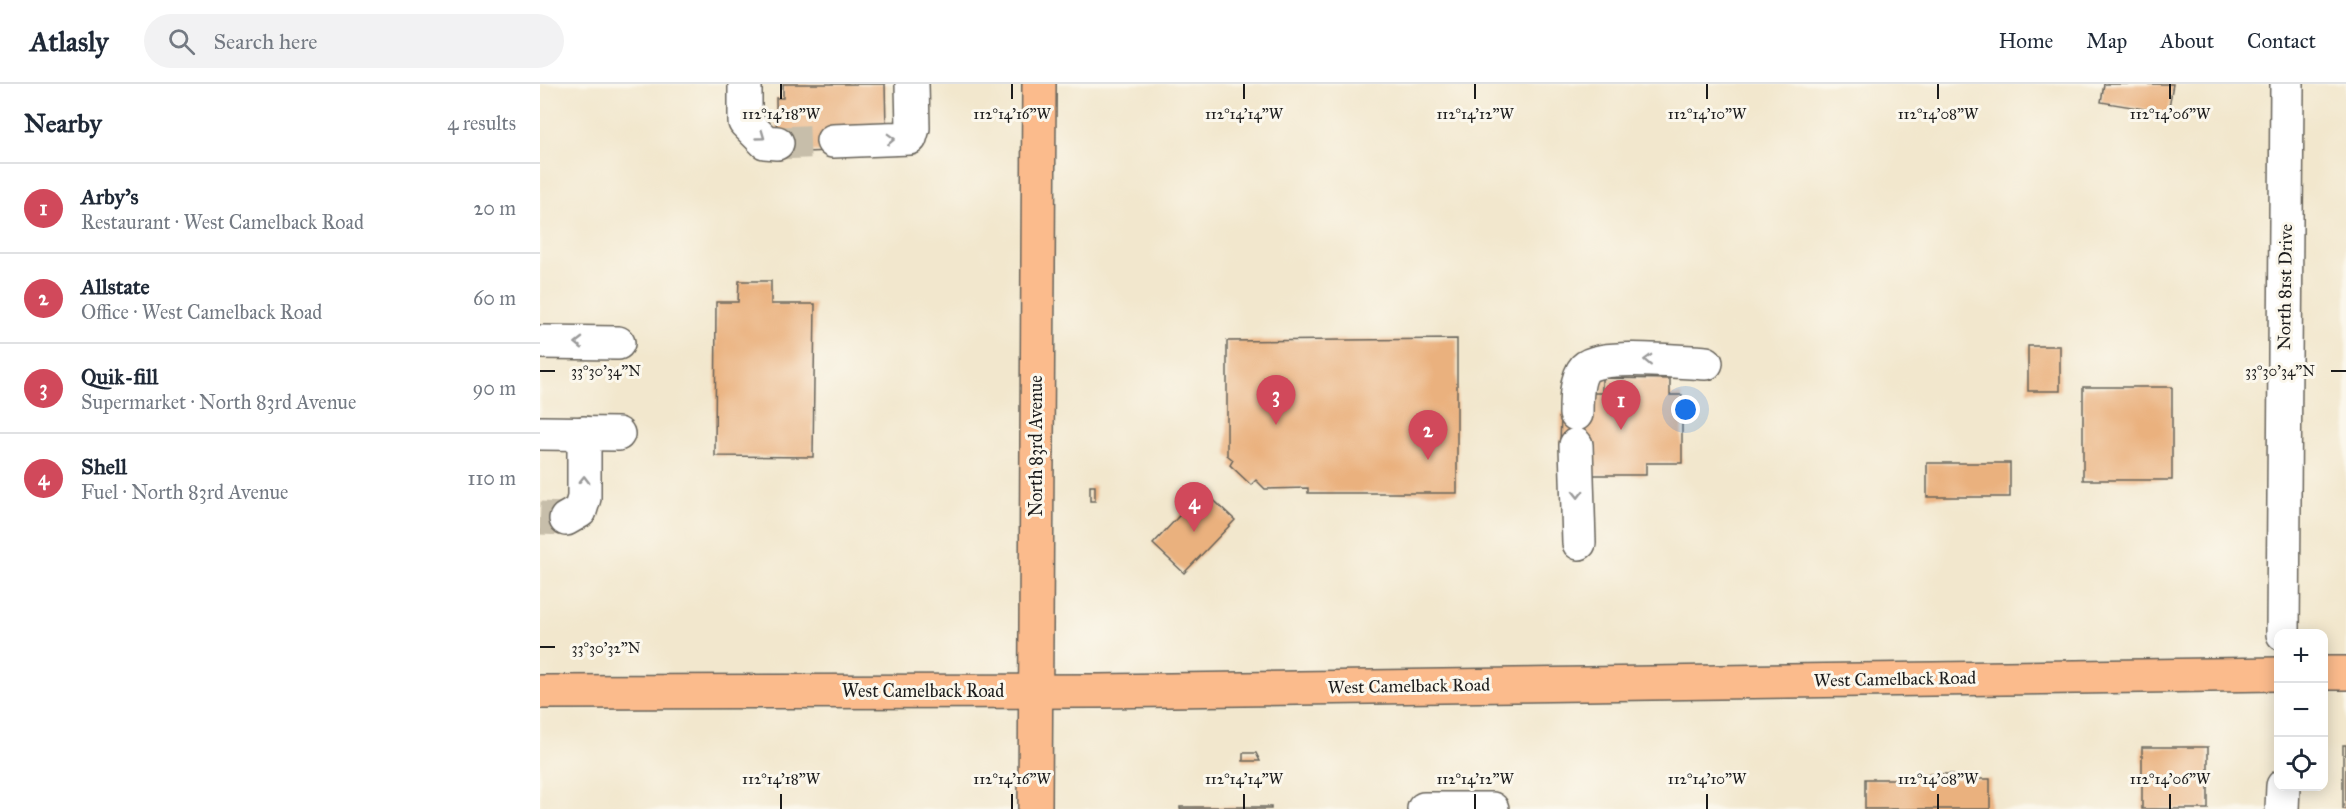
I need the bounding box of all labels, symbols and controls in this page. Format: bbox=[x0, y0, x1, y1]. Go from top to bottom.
search box bbox=[144, 14, 564, 68]
text: Atlasly bbox=[30, 24, 108, 59]
icon: search bbox=[165, 25, 198, 58]
text: Search here bbox=[213, 28, 317, 55]
text: Home bbox=[1998, 28, 2053, 54]
text: Map bbox=[2086, 28, 2127, 54]
text: About bbox=[2160, 28, 2214, 54]
text: Contact bbox=[2247, 28, 2316, 54]
text: 112°14'18"W bbox=[742, 105, 821, 123]
text: 112°14'16"W bbox=[973, 105, 1052, 123]
text: 112°14'14"W bbox=[1205, 105, 1284, 123]
text: 112°14'12"W bbox=[1436, 105, 1514, 123]
text: 112°14'10"W bbox=[1668, 105, 1747, 123]
text: 112°14'08"W bbox=[1898, 105, 1979, 123]
text: 112°14'06"W bbox=[2130, 105, 2211, 123]
text: Nearby bbox=[24, 107, 102, 139]
text: 4 results bbox=[447, 111, 516, 135]
one-way arrow bbox=[754, 129, 765, 140]
one-way arrow bbox=[887, 132, 896, 145]
text: Arby's bbox=[81, 183, 139, 210]
text: 1 bbox=[40, 196, 47, 220]
text: 20 m bbox=[473, 196, 516, 220]
text: Restaurant · West Camelback Road bbox=[81, 210, 364, 234]
street label: North 81st Drive bbox=[2273, 224, 2297, 350]
text: Allstate bbox=[81, 273, 150, 300]
text: 2 bbox=[39, 286, 48, 310]
text: 60 m bbox=[473, 286, 516, 310]
text: Office · West Camelback Road bbox=[81, 300, 322, 324]
one-way arrow bbox=[575, 336, 584, 349]
one-way arrow bbox=[1643, 354, 1652, 367]
text: 33°30'34"N bbox=[571, 362, 641, 380]
text: 33°30'34"N bbox=[2245, 362, 2315, 380]
text: Quik-fill bbox=[81, 363, 158, 390]
street label: North 83rd Avenue bbox=[1025, 375, 1047, 517]
text: 3 bbox=[40, 376, 48, 400]
text: 90 m bbox=[473, 376, 516, 400]
pin: 3 bbox=[1256, 376, 1296, 425]
pin: 1 bbox=[1602, 380, 1640, 430]
text: Supermarket · North 83rd Avenue bbox=[81, 390, 356, 414]
your location bbox=[1671, 395, 1700, 424]
pin: 2 bbox=[1408, 410, 1448, 460]
text: Shell bbox=[81, 453, 127, 480]
text: 4 bbox=[38, 466, 49, 490]
text: 110 m bbox=[468, 466, 516, 490]
one-way arrow bbox=[578, 476, 591, 485]
text: Fuel · North 83rd Avenue bbox=[81, 480, 288, 504]
pin: 4 bbox=[1174, 482, 1214, 532]
one-way arrow bbox=[1571, 490, 1584, 499]
map controls bbox=[2274, 629, 2328, 791]
button: + bbox=[2274, 629, 2328, 683]
text: 33°30'32"N bbox=[572, 639, 641, 657]
street label: West Camelback Road bbox=[1814, 667, 1976, 691]
street label: West Camelback Road bbox=[1328, 674, 1490, 698]
street label: West Camelback Road bbox=[842, 680, 1004, 702]
button: − bbox=[2274, 683, 2328, 737]
button: locate bbox=[2274, 737, 2328, 791]
text: 112°14'18"W bbox=[742, 770, 821, 788]
text: 112°14'16"W bbox=[973, 770, 1052, 788]
text: 112°14'14"W bbox=[1205, 770, 1284, 788]
text: 112°14'12"W bbox=[1436, 770, 1514, 788]
text: 112°14'10"W bbox=[1668, 770, 1747, 788]
text: 112°14'08"W bbox=[1898, 770, 1979, 788]
text: 112°14'06"W bbox=[2130, 770, 2211, 788]

